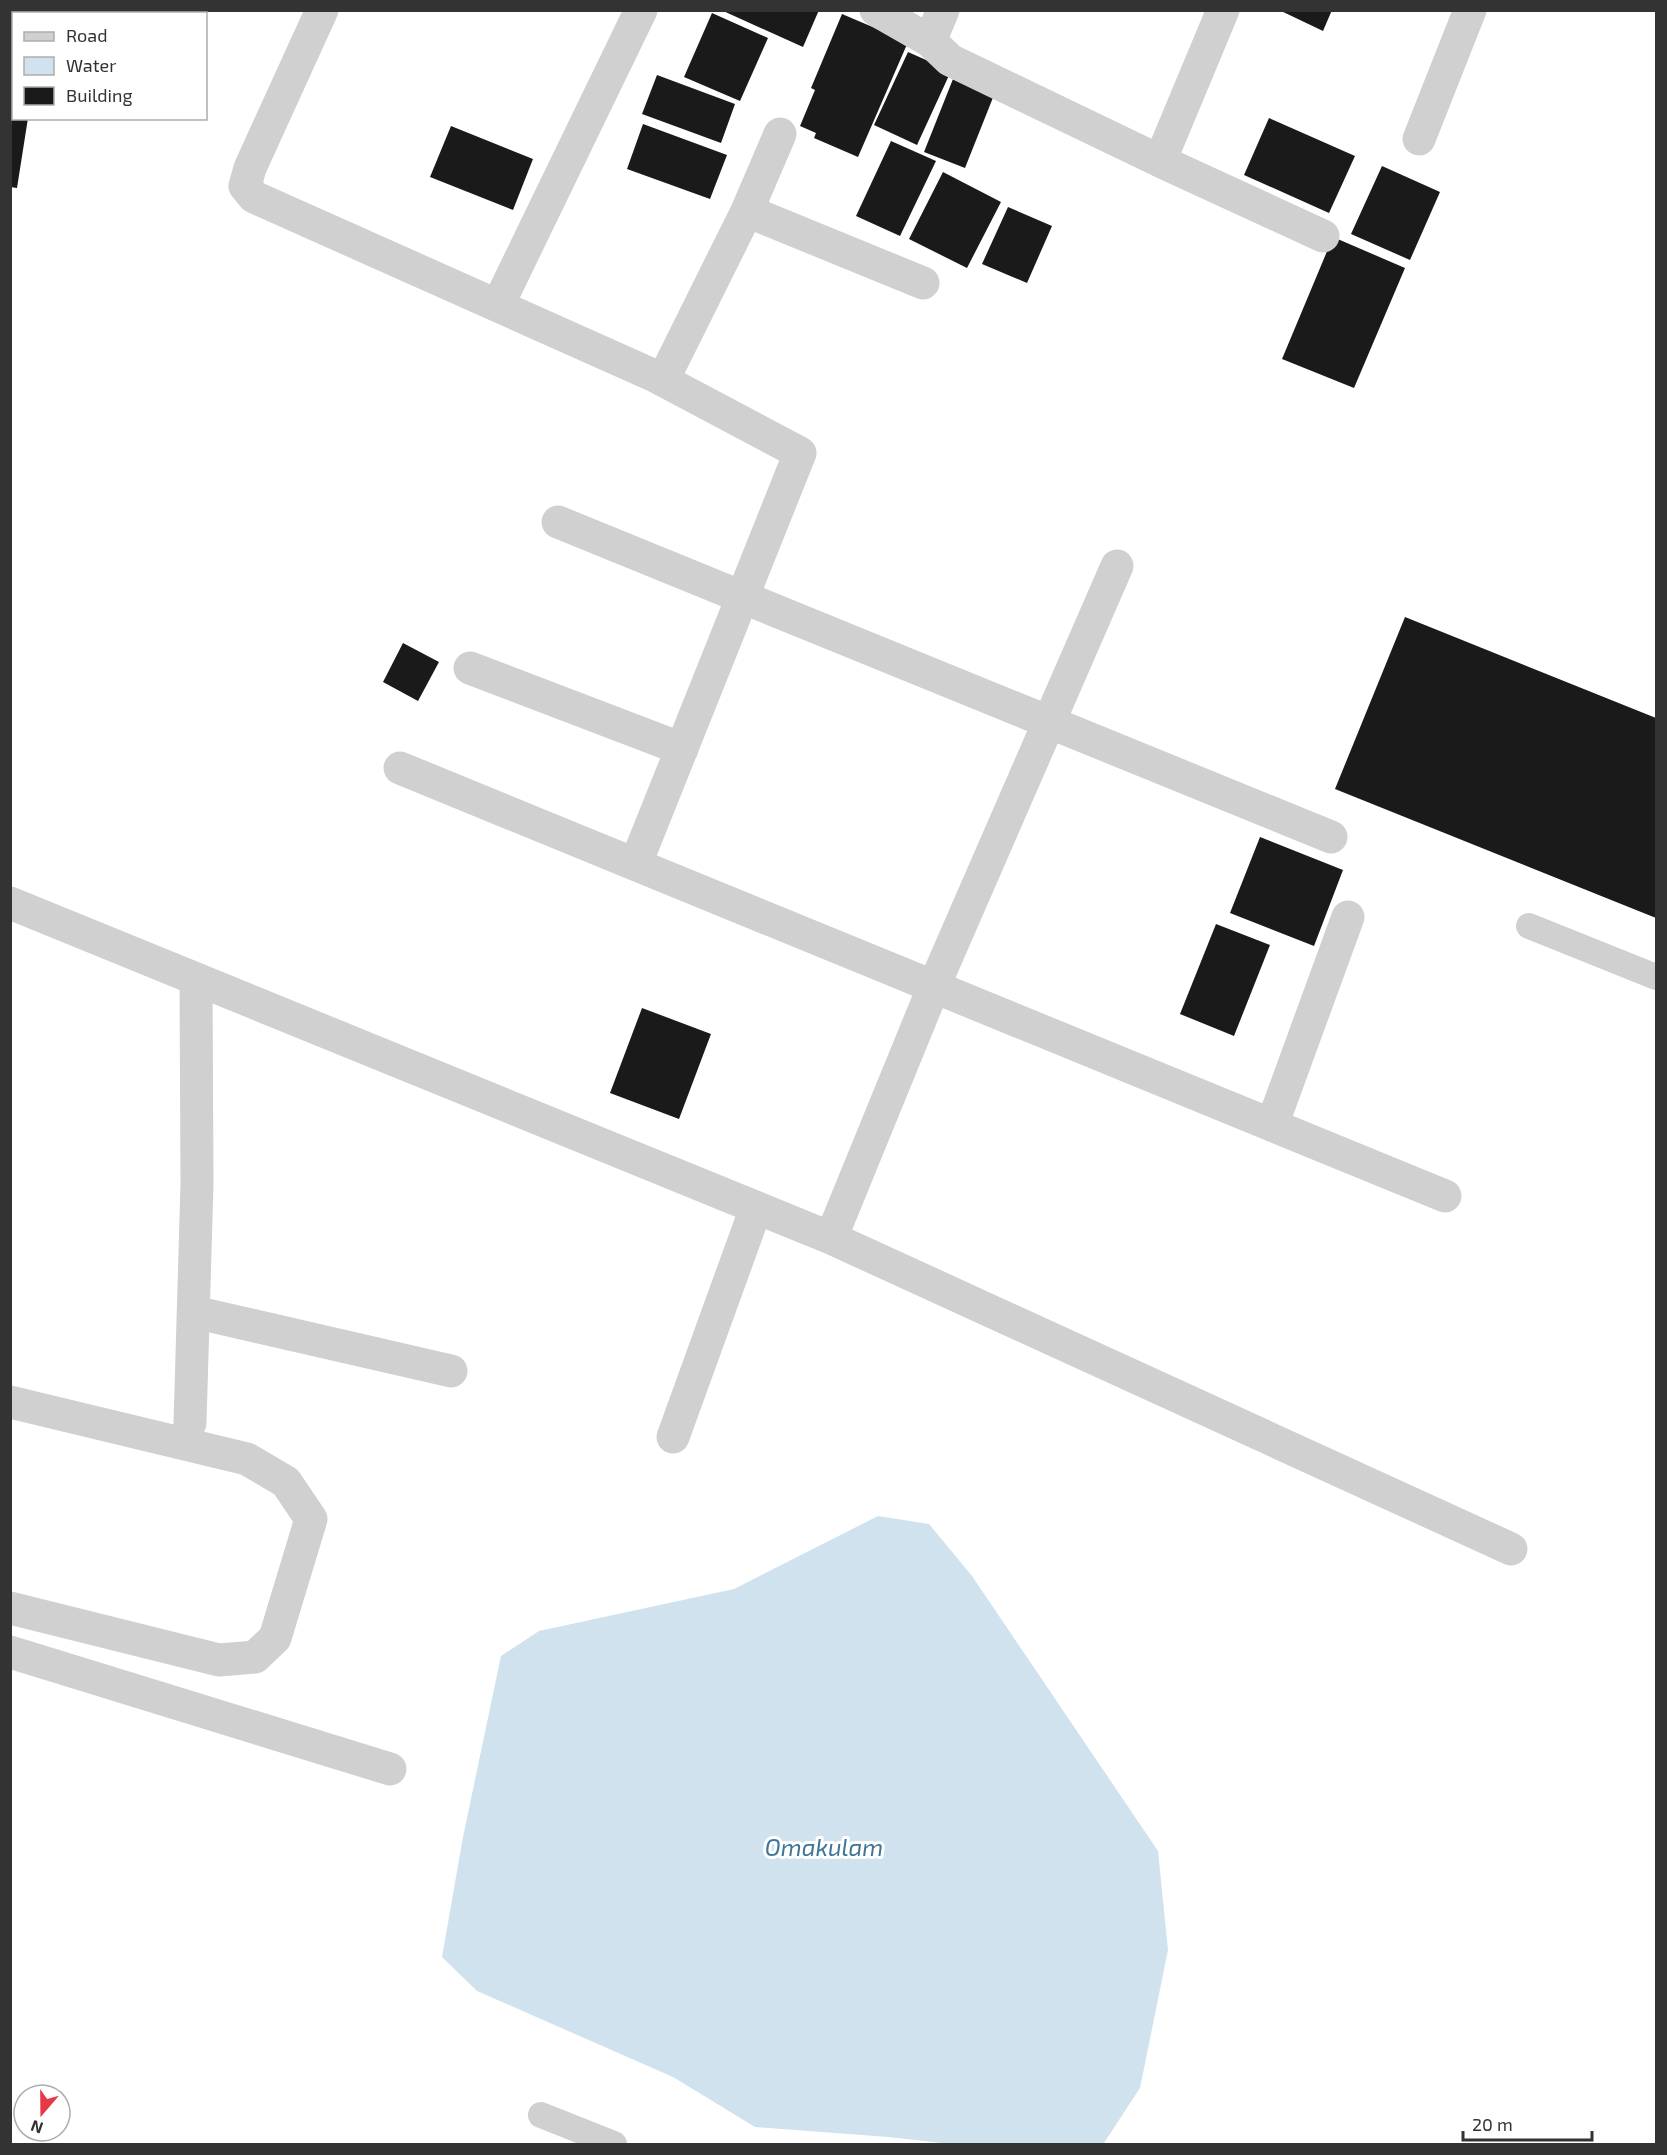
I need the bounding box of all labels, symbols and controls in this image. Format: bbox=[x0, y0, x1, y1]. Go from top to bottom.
legend bbox=[12, 12, 207, 120]
text: Road bbox=[66, 24, 107, 46]
text: Water bbox=[66, 54, 116, 76]
text: Building bbox=[66, 84, 133, 106]
water label: Omakulam bbox=[765, 1832, 883, 1861]
north arrow bbox=[12, 2083, 72, 2143]
scale bar bbox=[1463, 2104, 1592, 2142]
text: 20 m bbox=[1472, 2113, 1513, 2135]
text: N bbox=[28, 2117, 45, 2138]

